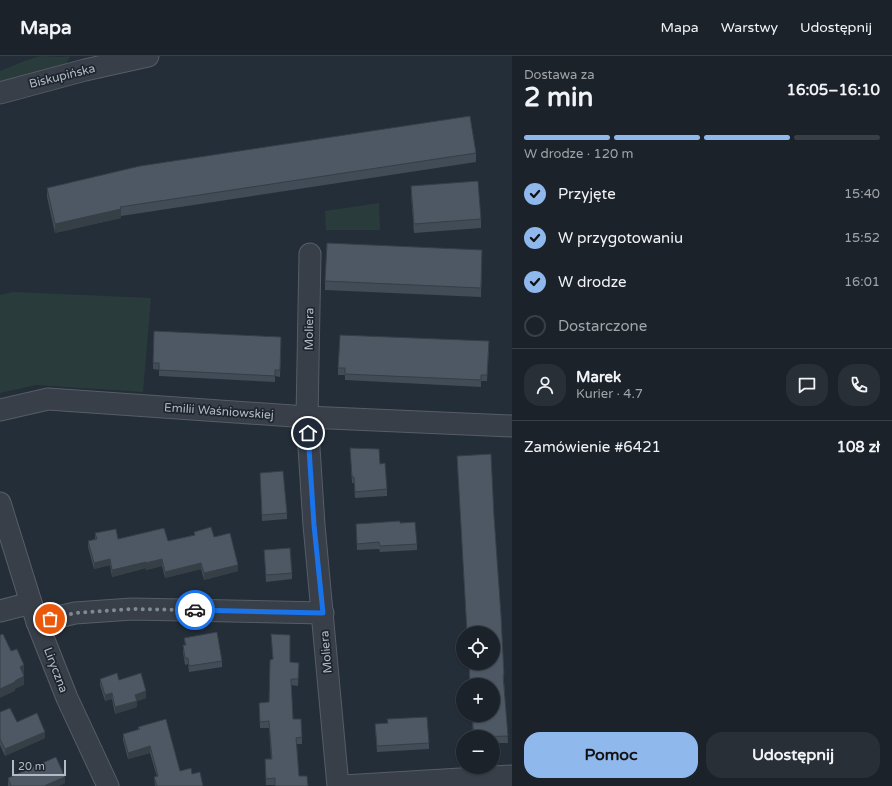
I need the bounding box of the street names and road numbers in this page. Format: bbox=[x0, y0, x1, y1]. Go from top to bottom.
street label: Biskupińska bbox=[28, 61, 96, 91]
street label: Moliera bbox=[302, 307, 316, 351]
street label: Emilii Waśniowskiej bbox=[164, 400, 274, 422]
street label: Moliera bbox=[317, 630, 335, 674]
street label: Liryczna bbox=[41, 645, 71, 695]

